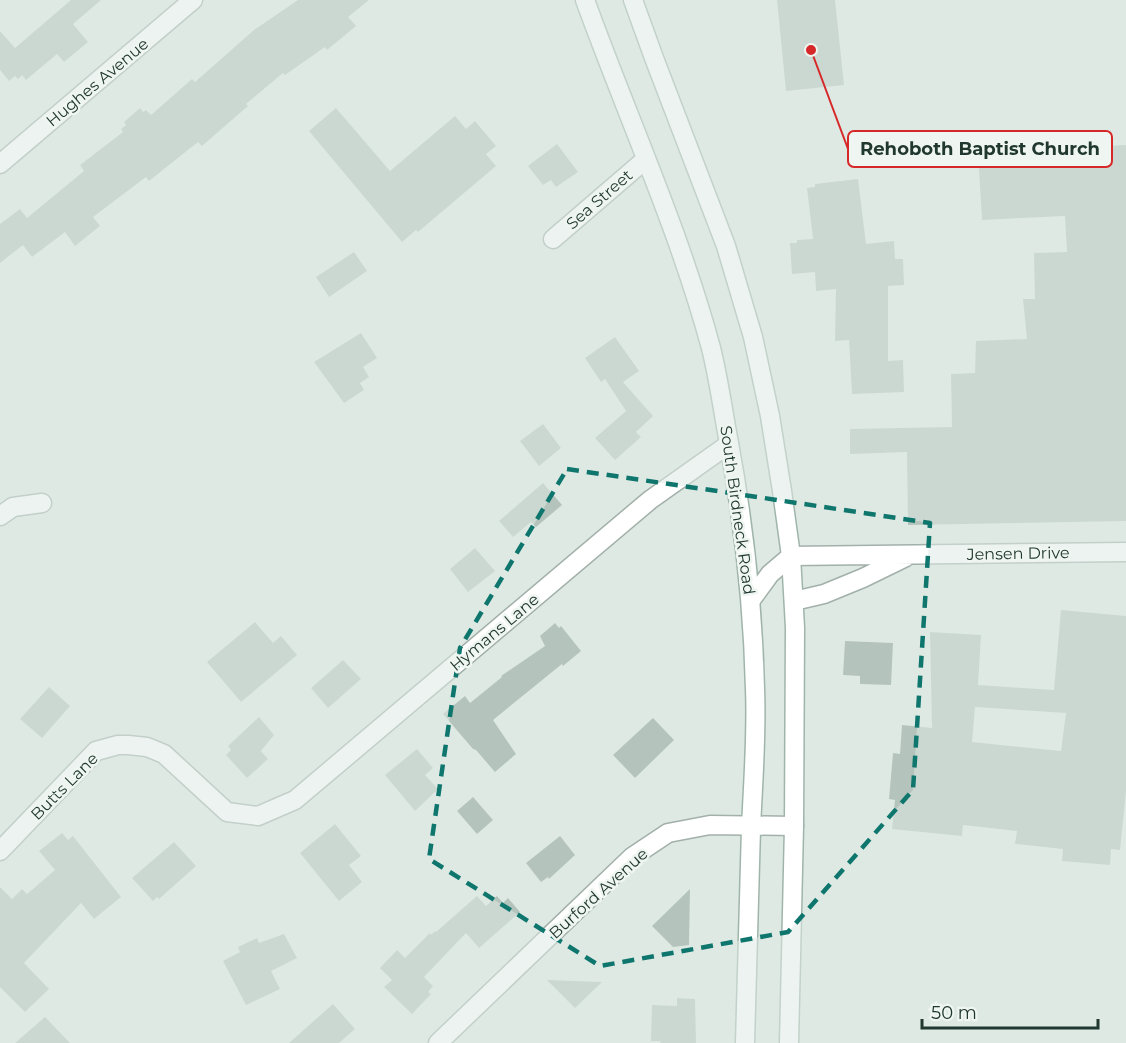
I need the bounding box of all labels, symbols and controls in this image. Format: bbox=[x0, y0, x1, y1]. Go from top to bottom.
street label: Hughes Avenue bbox=[42, 34, 152, 131]
callout: Rehoboth Baptist Church bbox=[848, 131, 1112, 167]
text: Rehoboth Baptist Church bbox=[860, 138, 1100, 160]
street label: Sea Street bbox=[562, 165, 637, 233]
street label: South Birdneck Road bbox=[716, 424, 759, 596]
street label: Jensen Drive bbox=[965, 543, 1070, 564]
street label: Hymans Lane bbox=[446, 590, 543, 675]
street label: Butts Lane bbox=[27, 749, 102, 824]
street label: Burford Avenue bbox=[545, 844, 652, 943]
scale bar bbox=[922, 992, 1098, 1030]
text: 50 m bbox=[931, 1002, 977, 1024]

